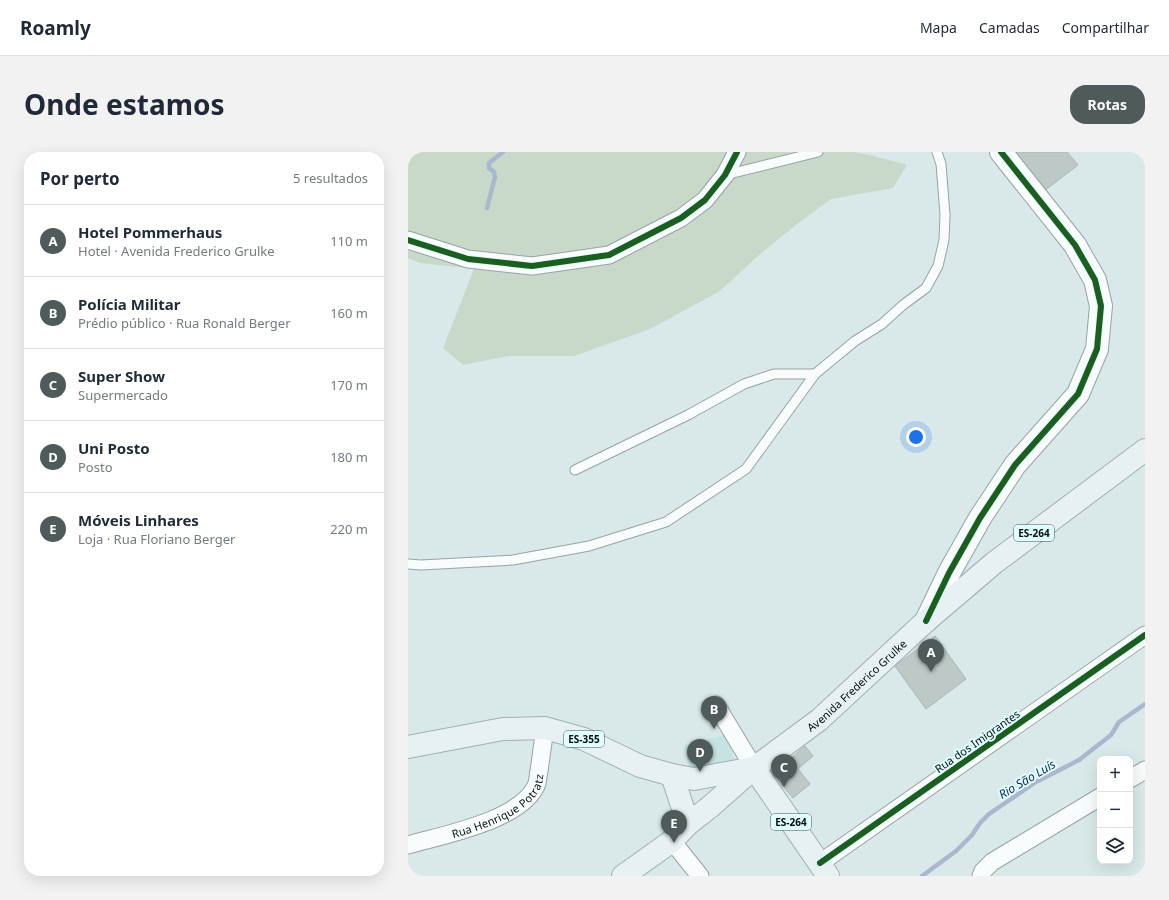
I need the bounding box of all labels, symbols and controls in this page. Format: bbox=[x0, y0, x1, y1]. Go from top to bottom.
text: Roamly bbox=[20, 15, 91, 41]
text: Mapa bbox=[920, 18, 957, 37]
text: Camadas bbox=[979, 18, 1040, 37]
text: Compartilhar bbox=[1062, 18, 1149, 37]
text: Onde estamos bbox=[24, 85, 225, 123]
button: Rotas bbox=[1070, 85, 1145, 124]
text: Por perto bbox=[40, 167, 120, 190]
text: 5 resultados bbox=[293, 169, 368, 187]
text: Hotel Pommerhaus bbox=[78, 222, 222, 242]
text: A bbox=[49, 232, 58, 250]
text: 110 m bbox=[330, 232, 368, 250]
text: Hotel · Avenida Frederico Grulke bbox=[78, 242, 275, 260]
text: Polícia Militar bbox=[78, 294, 181, 314]
text: B bbox=[49, 304, 57, 322]
text: 160 m bbox=[330, 304, 368, 322]
text: Prédio público · Rua Ronald Berger bbox=[78, 314, 291, 332]
text: Super Show bbox=[78, 366, 165, 386]
text: C bbox=[49, 376, 57, 394]
text: 170 m bbox=[330, 376, 368, 394]
text: Supermercado bbox=[78, 386, 168, 404]
your location bbox=[906, 427, 926, 447]
text: Uni Posto bbox=[78, 438, 150, 458]
text: D bbox=[48, 448, 58, 466]
text: 180 m bbox=[330, 448, 368, 466]
text: Posto bbox=[78, 458, 113, 476]
text: Móveis Linhares bbox=[78, 510, 199, 530]
text: E bbox=[49, 520, 57, 538]
text: 220 m bbox=[330, 520, 368, 538]
road number: ES-264 bbox=[1014, 525, 1054, 541]
text: Loja · Rua Floriano Berger bbox=[78, 530, 235, 548]
street label: Avenida Frederico Grulke bbox=[803, 636, 909, 734]
pin: A bbox=[918, 639, 944, 672]
pin: B bbox=[701, 696, 727, 729]
street label: Rua dos Imigrantes bbox=[932, 706, 1022, 776]
road number: ES-355 bbox=[564, 731, 604, 747]
pin: D bbox=[687, 739, 713, 772]
pin: C bbox=[771, 754, 797, 787]
water label: Rio São Luís bbox=[995, 755, 1059, 803]
map controls bbox=[1097, 756, 1133, 864]
button: + bbox=[1097, 756, 1133, 792]
street label: Rua Henrique Potratz bbox=[450, 773, 546, 841]
button: − bbox=[1097, 792, 1133, 828]
pin: E bbox=[661, 810, 687, 843]
road number: ES-264 bbox=[771, 814, 811, 830]
button: layers bbox=[1097, 828, 1133, 864]

